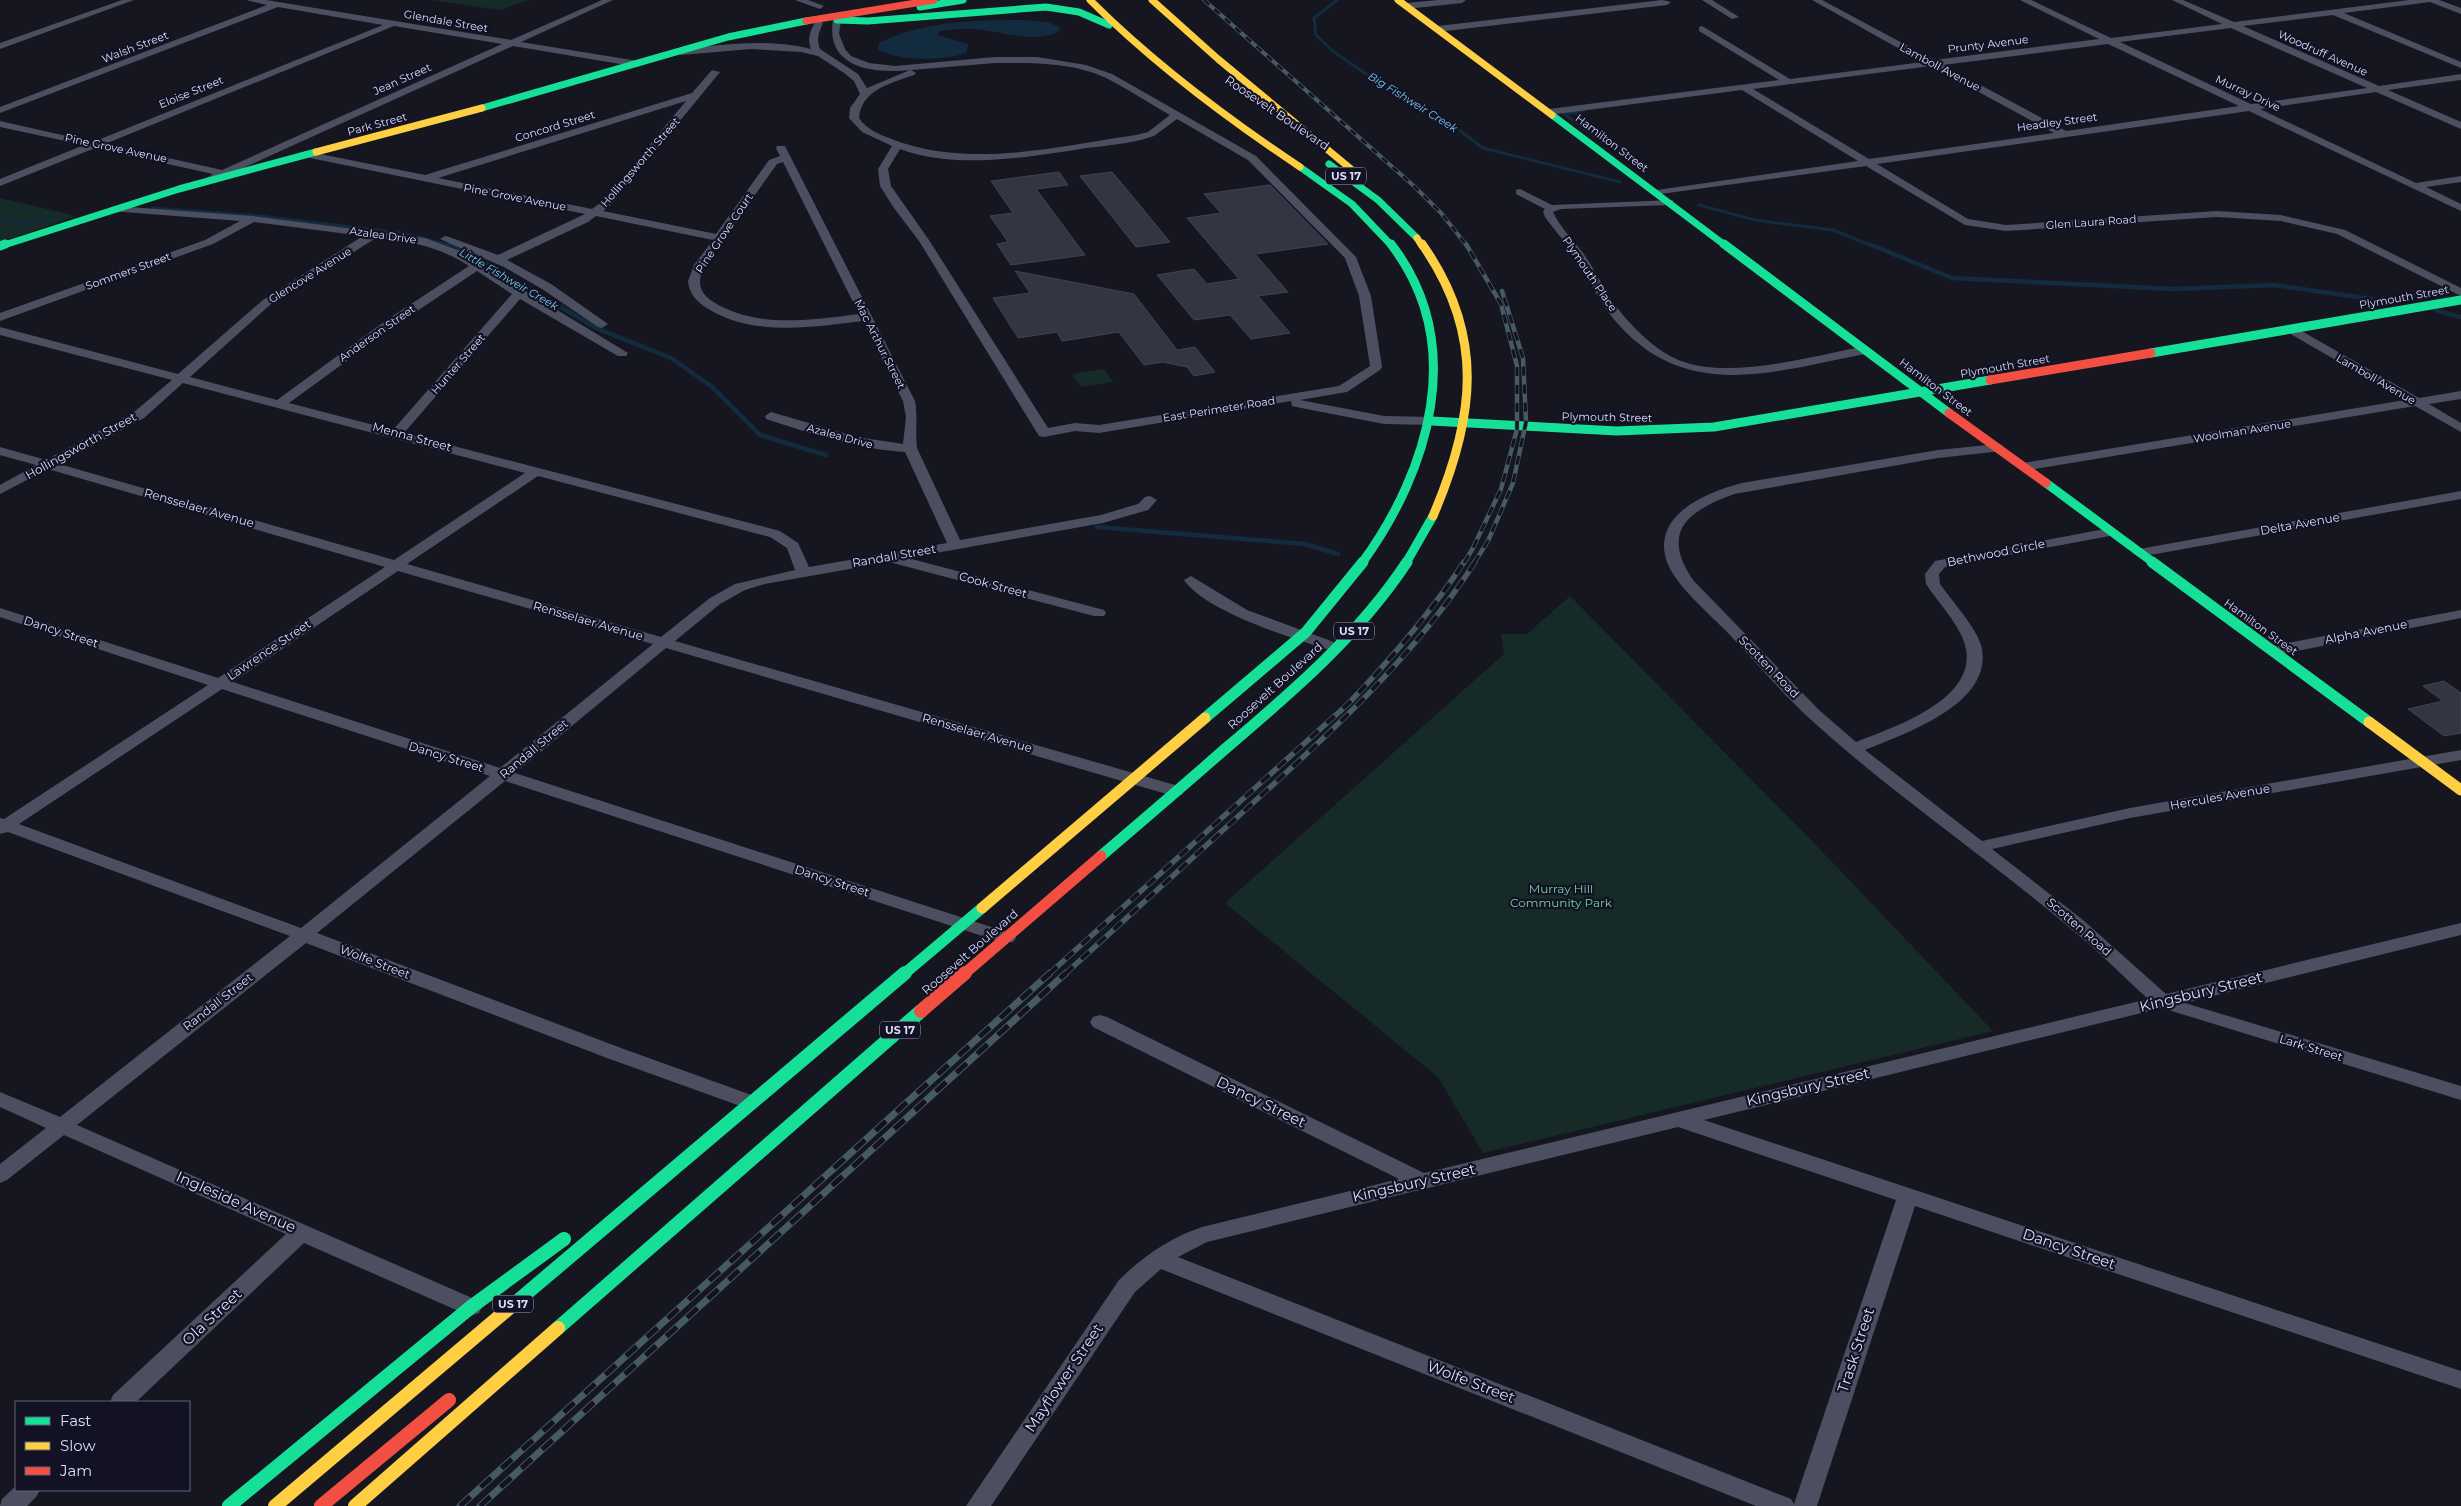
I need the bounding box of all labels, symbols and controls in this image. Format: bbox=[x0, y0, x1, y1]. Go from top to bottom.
street label: Glendale Street bbox=[403, 7, 490, 35]
street label: Woodruff Avenue bbox=[2276, 27, 2370, 79]
street label: Walsh Street bbox=[100, 28, 171, 66]
street label: Prunty Avenue bbox=[1947, 32, 2030, 56]
street label: Lamboll Avenue bbox=[1897, 40, 1983, 94]
street label: Jean Street bbox=[370, 60, 434, 98]
water label: Big Fishweir Creek bbox=[1366, 69, 1461, 135]
street label: Roosevelt Boulevard bbox=[1222, 72, 1332, 153]
street label: Murray Drive bbox=[2213, 72, 2283, 114]
street label: Eloise Street bbox=[157, 73, 226, 111]
street label: Concord Street bbox=[513, 107, 597, 145]
street label: Park Street bbox=[346, 109, 409, 139]
street label: Headley Street bbox=[2016, 109, 2099, 135]
street label: Hamilton Street bbox=[1573, 111, 1652, 175]
street label: Hollingsworth Street bbox=[597, 114, 683, 210]
street label: Pine Grove Avenue bbox=[64, 130, 169, 166]
road number: US 17 bbox=[1326, 168, 1366, 185]
street label: Pine Grove Avenue bbox=[463, 180, 568, 214]
street label: Pine Grove Court bbox=[692, 190, 756, 276]
street label: Glen Laura Road bbox=[2045, 212, 2137, 232]
street label: Azalea Drive bbox=[349, 223, 418, 247]
street label: Plymouth Place bbox=[1560, 234, 1620, 315]
street label: Glencove Avenue bbox=[266, 244, 354, 306]
water label: Little Fishweir Creek bbox=[457, 245, 561, 313]
street label: Sommers Street bbox=[84, 249, 173, 293]
street label: Plymouth Street bbox=[2358, 282, 2450, 312]
street label: Mac Arthur Street bbox=[851, 297, 909, 391]
street label: Anderson Street bbox=[336, 301, 418, 364]
street label: Hunter Street bbox=[428, 331, 488, 397]
street label: Plymouth Street bbox=[1959, 351, 2051, 381]
street label: Lamboll Avenue bbox=[2334, 351, 2418, 408]
street label: Hamilton Street bbox=[1897, 355, 1976, 419]
street label: East Perimeter Road bbox=[1162, 393, 1276, 425]
street label: Hollingsworth Street bbox=[23, 409, 139, 482]
street label: Plymouth Street bbox=[1561, 409, 1653, 425]
street label: Woolman Avenue bbox=[2192, 416, 2292, 446]
street label: Menna Street bbox=[371, 419, 454, 454]
street label: Azalea Drive bbox=[806, 420, 875, 452]
street label: Rensselaer Avenue bbox=[142, 485, 256, 530]
street label: Delta Avenue bbox=[2259, 509, 2341, 538]
street label: Bethwood Circle bbox=[1946, 536, 2046, 569]
street label: Randall Street bbox=[851, 541, 937, 570]
street label: Cook Street bbox=[957, 568, 1029, 601]
street label: Hamilton Street bbox=[2221, 596, 2301, 659]
street label: Rensselaer Avenue bbox=[531, 598, 645, 643]
street label: Dancy Street bbox=[22, 612, 101, 651]
street label: Lawrence Street bbox=[224, 616, 314, 683]
street label: Alpha Avenue bbox=[2323, 616, 2408, 647]
road number: US 17 bbox=[1334, 622, 1374, 640]
street label: Scotten Road bbox=[1736, 632, 1803, 701]
street label: Roosevelt Boulevard bbox=[1224, 639, 1325, 732]
street label: Rensselaer Avenue bbox=[920, 710, 1034, 755]
street label: Randall Street bbox=[496, 716, 571, 782]
street label: Dancy Street bbox=[407, 738, 486, 775]
street label: Hercules Avenue bbox=[2169, 780, 2271, 813]
street label: Dancy Street bbox=[793, 861, 872, 900]
park label: Murray Hill Community Park bbox=[1510, 881, 1613, 910]
street label: Scotten Road bbox=[2044, 894, 2115, 959]
street label: Roosevelt Boulevard bbox=[919, 906, 1021, 997]
street label: Wolfe Street bbox=[338, 941, 413, 982]
street label: Kingsbury Street bbox=[2137, 967, 2264, 1016]
street label: Randall Street bbox=[180, 969, 256, 1034]
road number: US 17 bbox=[880, 1022, 920, 1038]
street label: Lark Street bbox=[2278, 1031, 2345, 1064]
street label: Kingsbury Street bbox=[1744, 1063, 1871, 1110]
street label: Dancy Street bbox=[1213, 1072, 1309, 1131]
street label: Kingsbury Street bbox=[1350, 1159, 1477, 1206]
street label: Ingleside Avenue bbox=[173, 1167, 299, 1236]
street label: Dancy Street bbox=[2020, 1224, 2118, 1273]
street label: Ola Street bbox=[178, 1284, 245, 1349]
road number: US 17 bbox=[493, 1296, 533, 1312]
street label: Trask Street bbox=[1833, 1305, 1878, 1395]
street label: Mayflower Street bbox=[1020, 1320, 1107, 1436]
street label: Wolfe Street bbox=[1425, 1356, 1518, 1407]
legend bbox=[15, 1401, 190, 1491]
text: Fast bbox=[60, 1411, 91, 1430]
text: Slow bbox=[60, 1436, 96, 1455]
text: Jam bbox=[59, 1461, 92, 1480]

